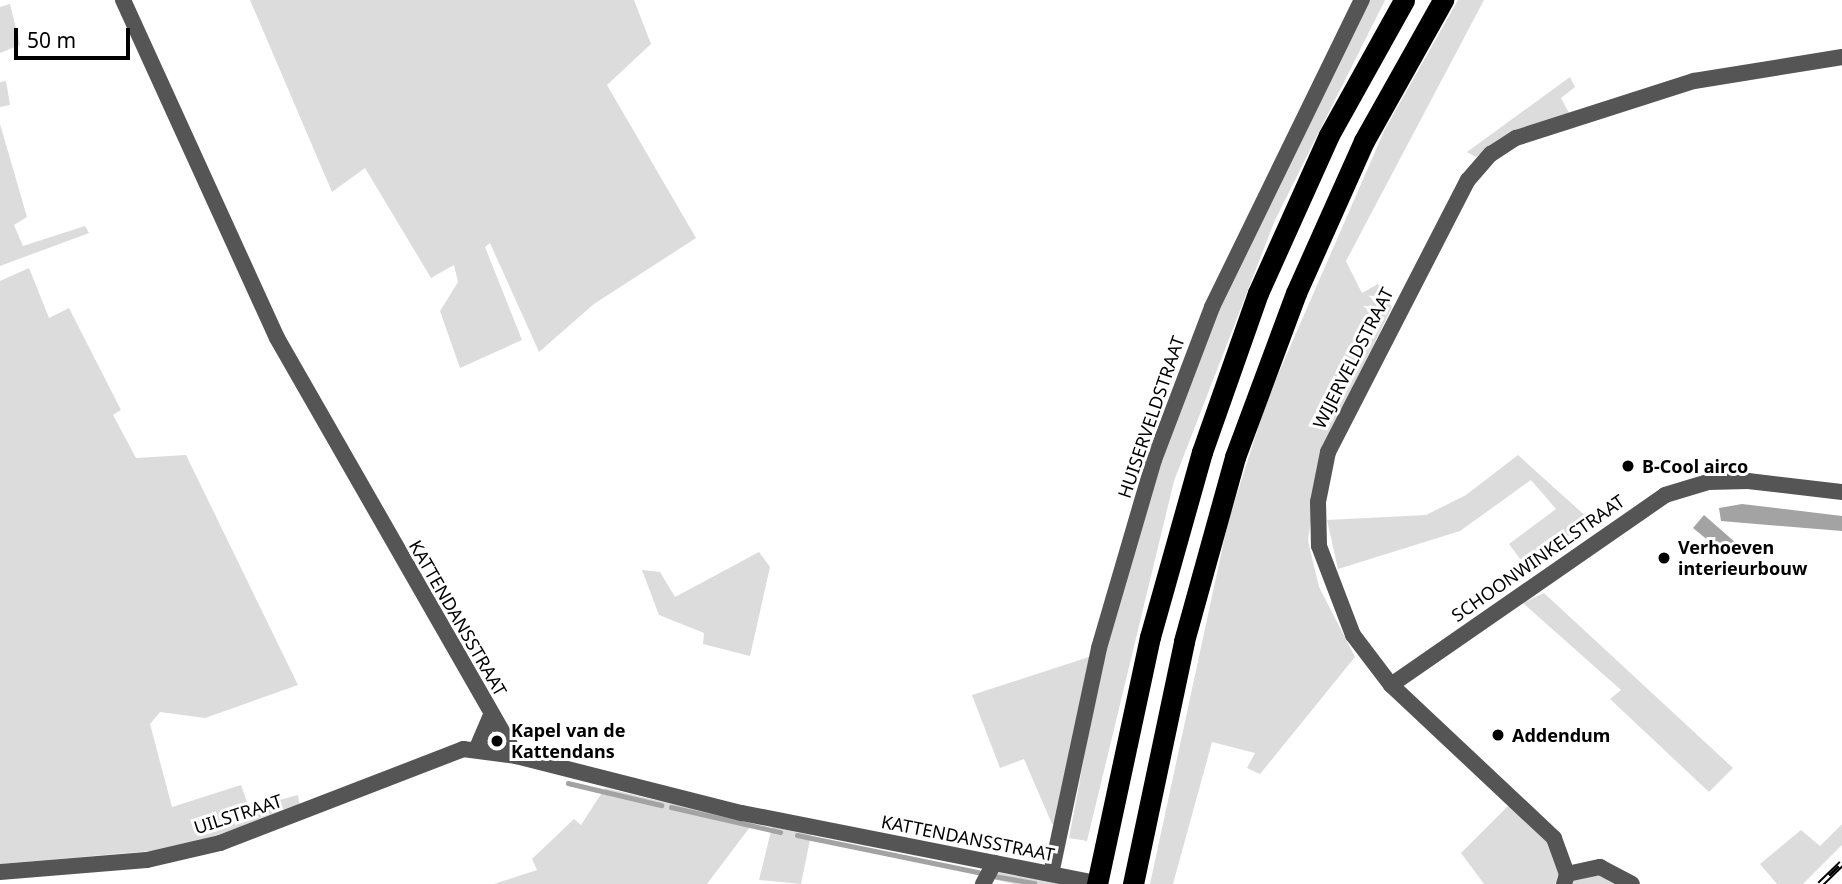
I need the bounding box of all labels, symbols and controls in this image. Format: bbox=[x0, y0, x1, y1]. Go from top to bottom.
scale bar bbox=[18, 14, 133, 58]
text: 50 m bbox=[27, 26, 76, 54]
street label: WIJERVELDSTRAAT bbox=[1308, 284, 1398, 432]
street label: HUISERVELDSTRAAT bbox=[1113, 333, 1189, 501]
place label: B-Cool airco bbox=[1642, 455, 1748, 477]
marker: B-Cool airco bbox=[1620, 458, 1636, 474]
street label: SCHOONWINKELSTRAAT bbox=[1447, 490, 1629, 626]
street label: KATTENDANSSTRAAT bbox=[405, 536, 511, 700]
place label: Verhoeven interieurbouw bbox=[1678, 537, 1807, 580]
marker: Verhoeven interieurbouw bbox=[1656, 550, 1672, 566]
place label: Kapel van de Kattendans bbox=[511, 720, 625, 762]
place label: Addendum bbox=[1512, 724, 1610, 746]
marker: Addendum bbox=[1490, 727, 1506, 743]
marker: Kapel van de Kattendans bbox=[489, 733, 505, 749]
street label: UILSTRAAT bbox=[191, 790, 285, 838]
street label: KATTENDANSSTRAAT bbox=[879, 811, 1057, 865]

